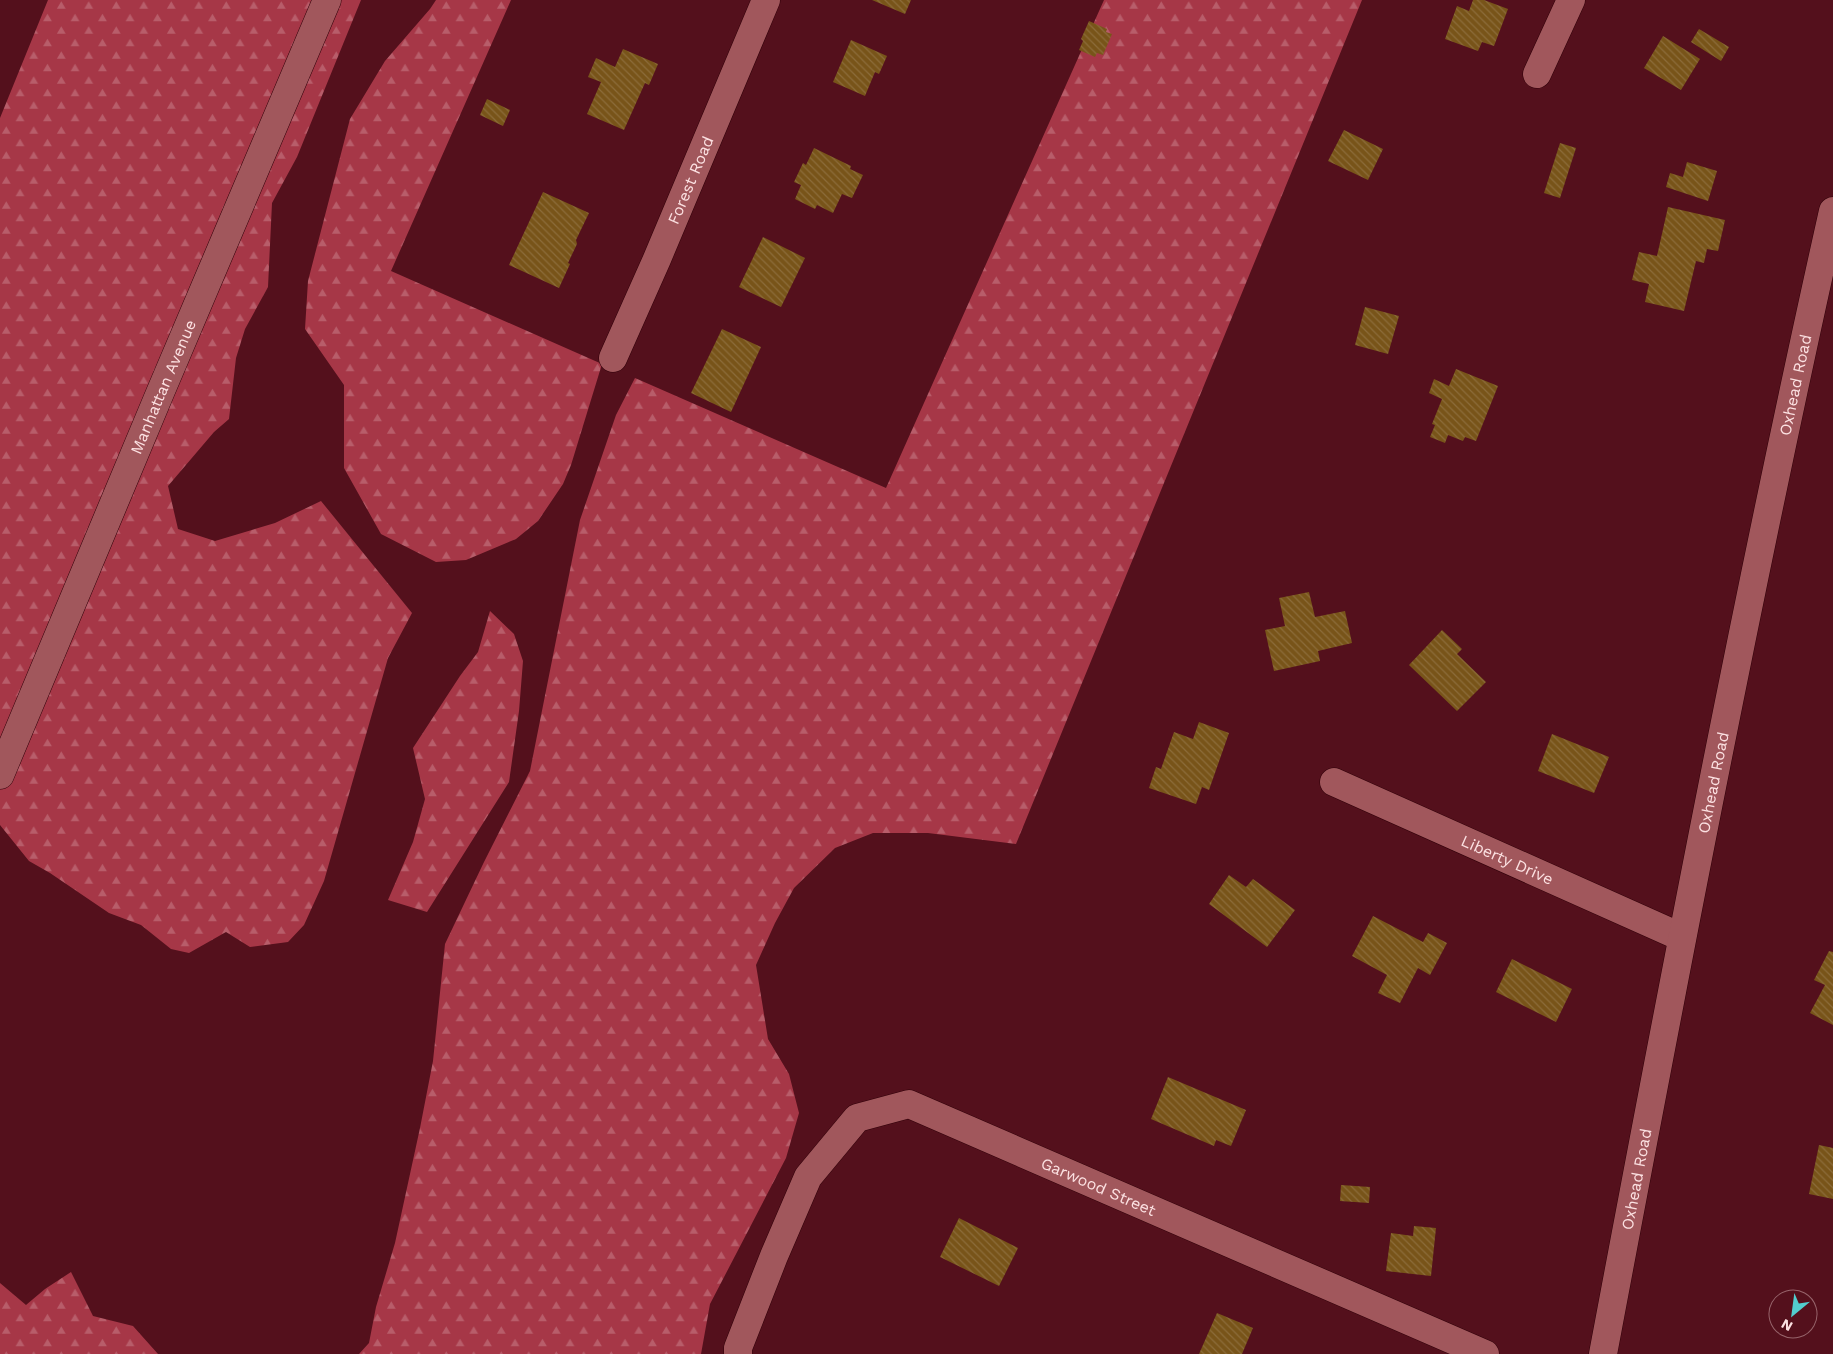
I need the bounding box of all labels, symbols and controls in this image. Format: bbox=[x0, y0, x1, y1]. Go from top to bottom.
street label: Forest Road bbox=[664, 133, 718, 227]
street label: Manhattan Avenue bbox=[127, 317, 200, 457]
street label: Oxhead Road bbox=[1775, 333, 1816, 437]
street label: Oxhead Road bbox=[1694, 730, 1733, 835]
street label: Liberty Drive bbox=[1458, 831, 1556, 889]
street label: Oxhead Road bbox=[1618, 1127, 1656, 1232]
street label: Garwood Street bbox=[1038, 1153, 1159, 1220]
north arrow bbox=[1768, 1289, 1818, 1339]
text: N bbox=[1778, 1316, 1795, 1335]

